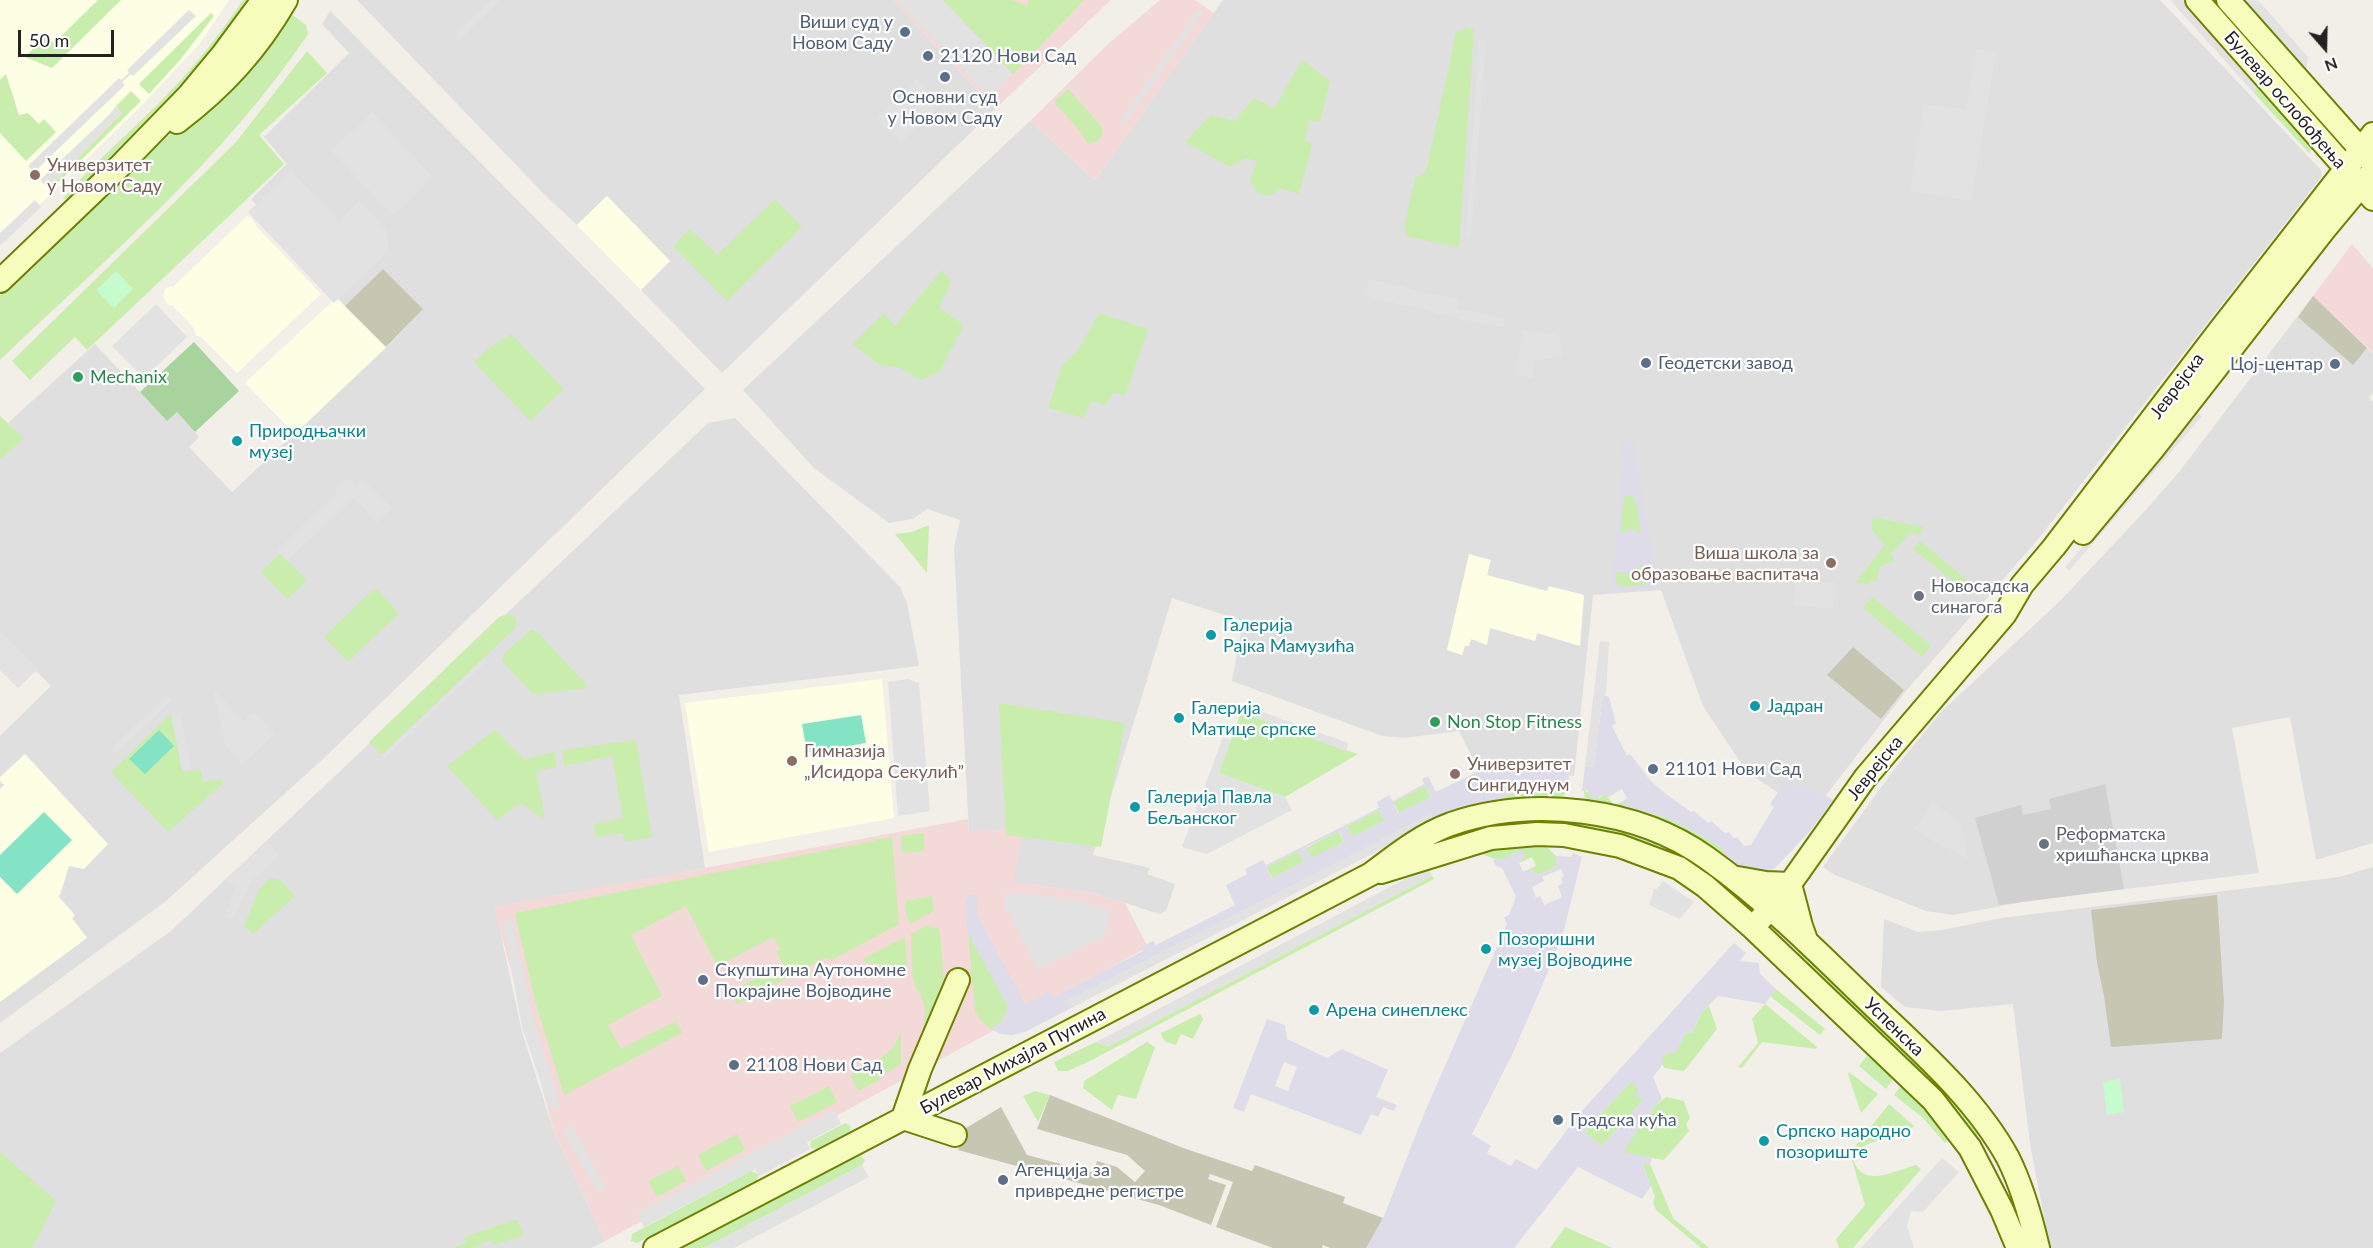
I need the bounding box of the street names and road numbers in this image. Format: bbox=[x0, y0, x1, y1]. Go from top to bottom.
street label: Булевар ослобођења bbox=[2219, 27, 2351, 173]
street label: Јеврејска bbox=[2145, 349, 2209, 423]
street label: Јеврејска bbox=[1843, 731, 1907, 805]
street label: Успенска bbox=[1860, 993, 1928, 1061]
street label: Булевар Михајла Пупина bbox=[917, 1003, 1109, 1119]

